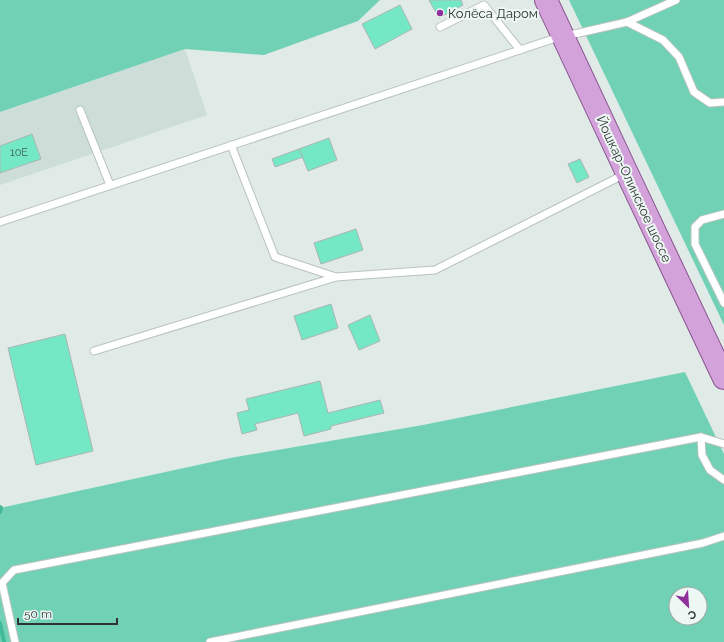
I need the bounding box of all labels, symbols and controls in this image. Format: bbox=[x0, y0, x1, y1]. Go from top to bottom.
place label: Колёса Даром bbox=[448, 6, 538, 21]
marker: Колёса Даром bbox=[435, 8, 445, 18]
street label: Йошкар-Олинское шоссе bbox=[593, 113, 675, 265]
house number: 10Е bbox=[10, 146, 28, 159]
north arrow bbox=[668, 586, 708, 626]
scale bar bbox=[18, 600, 117, 626]
text: 50 m bbox=[24, 607, 52, 621]
text: С bbox=[685, 607, 698, 622]

